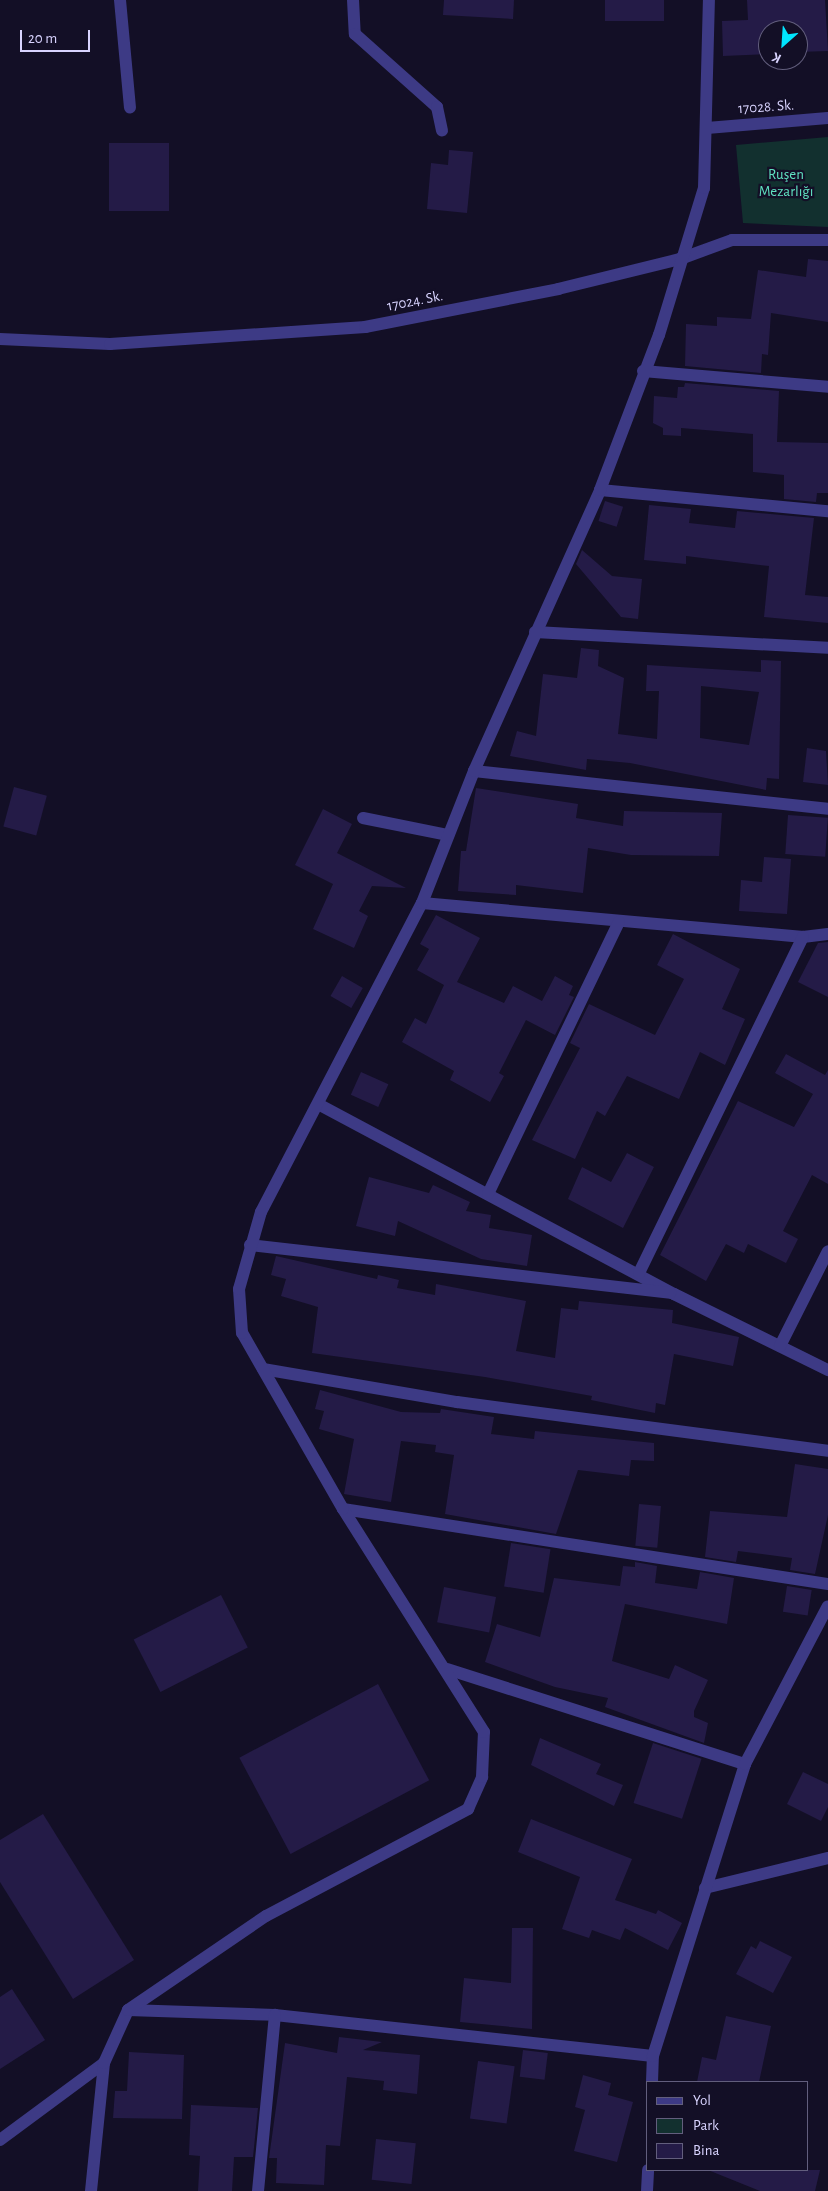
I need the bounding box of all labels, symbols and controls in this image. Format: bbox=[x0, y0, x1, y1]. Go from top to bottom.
scale bar bbox=[22, 20, 92, 52]
north arrow bbox=[758, 20, 808, 70]
text: 20 m bbox=[28, 31, 57, 46]
text: K bbox=[770, 49, 784, 66]
street label: 17028. Sk. bbox=[737, 96, 795, 118]
park label: Ruşen Mezarlığı bbox=[759, 165, 813, 200]
street label: 17024. Sk. bbox=[386, 287, 444, 315]
legend bbox=[646, 2081, 808, 2171]
text: Yol bbox=[693, 2093, 711, 2108]
text: Park bbox=[693, 2118, 719, 2133]
text: Bina bbox=[693, 2143, 719, 2158]

